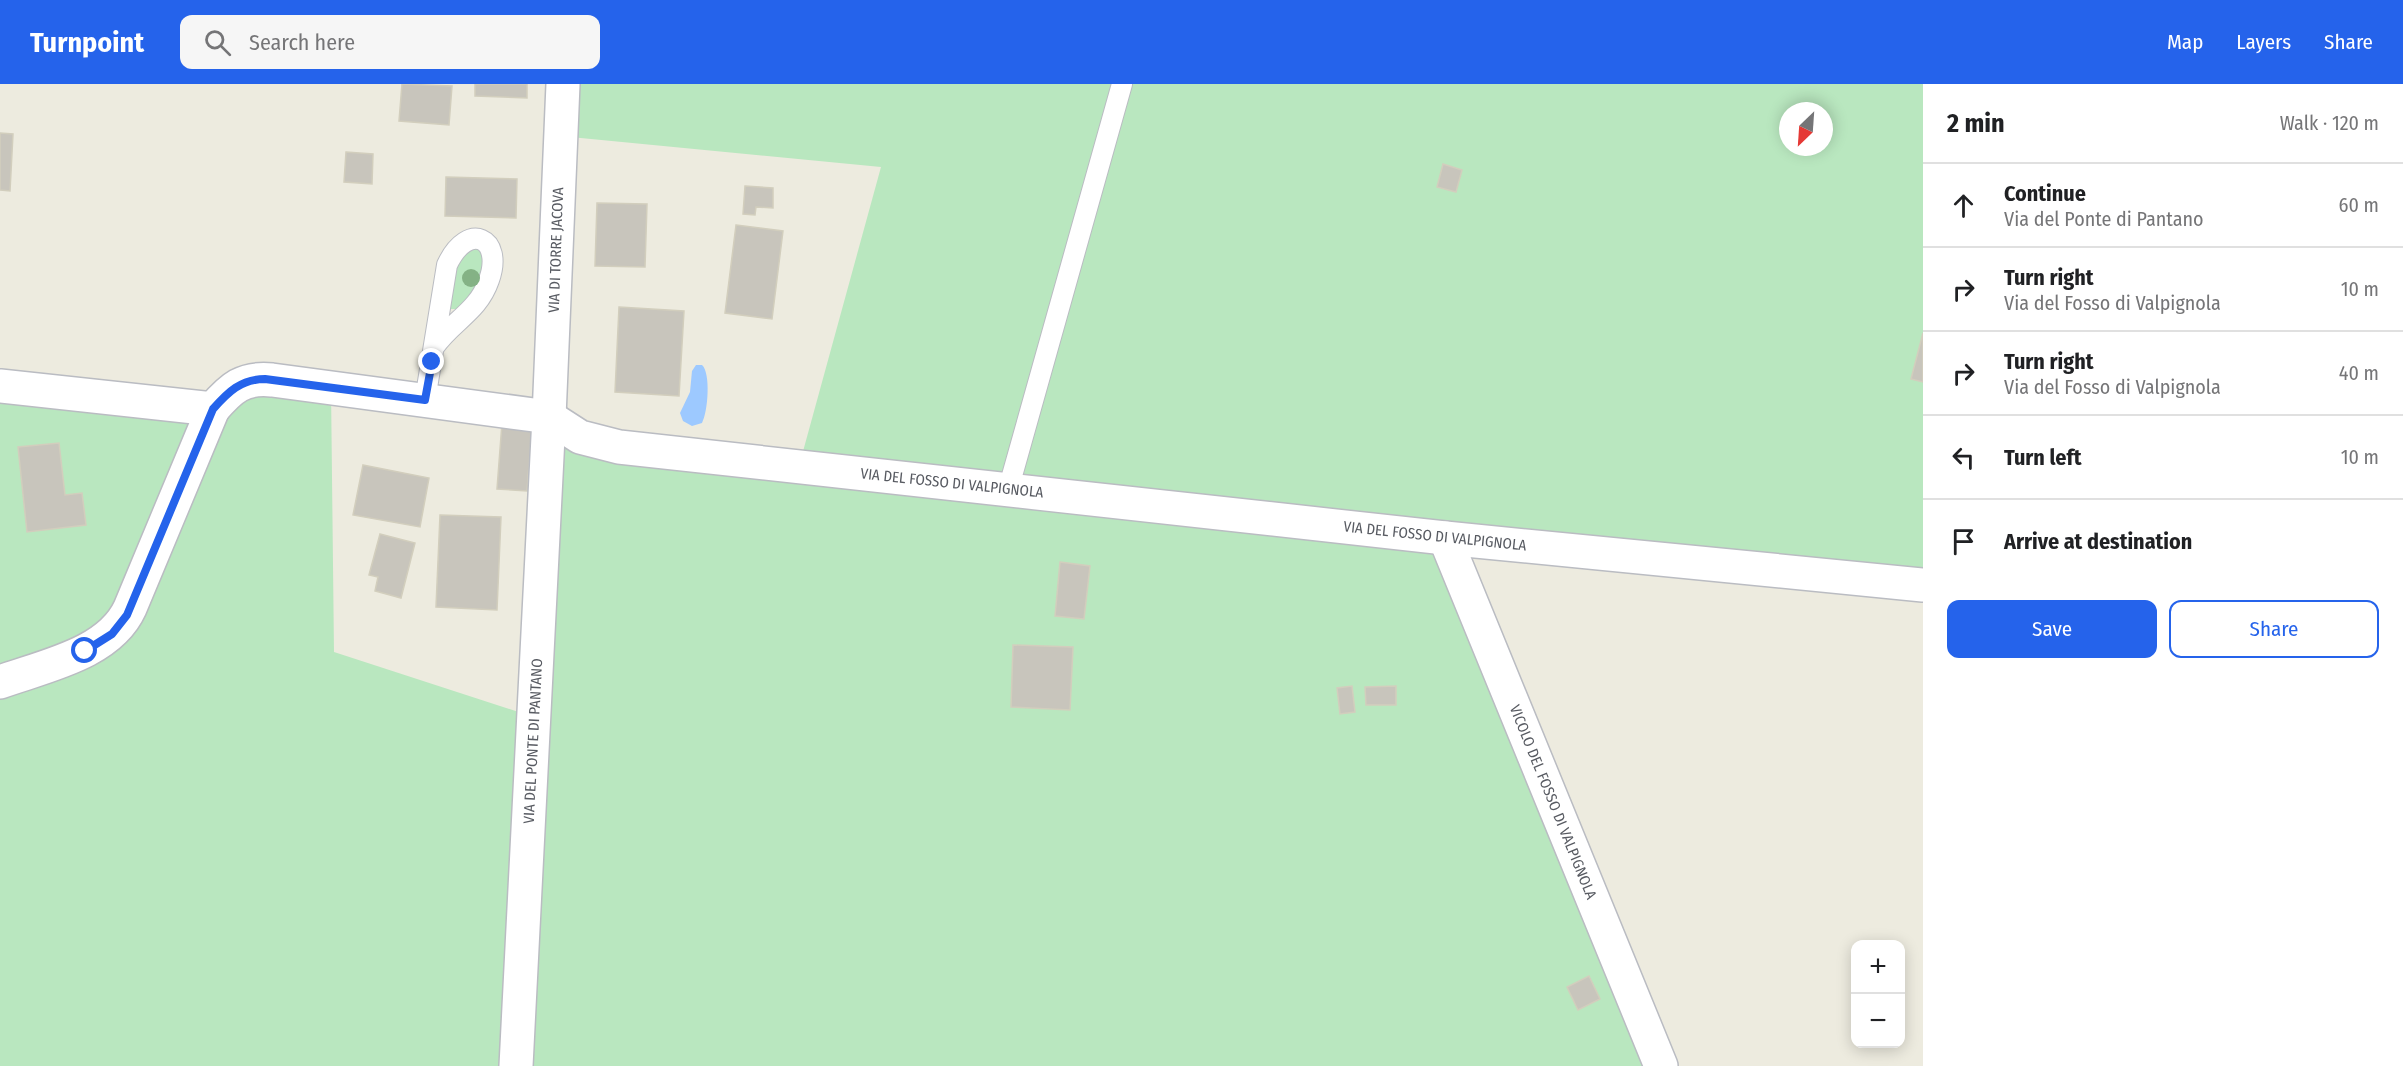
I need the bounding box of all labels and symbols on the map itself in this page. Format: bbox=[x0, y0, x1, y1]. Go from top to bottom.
north arrow bbox=[1779, 102, 1833, 156]
street label: VIA DI TORRE JACOVA bbox=[545, 187, 567, 313]
route end bbox=[418, 348, 444, 374]
street label: VIA DEL FOSSO DI VALPIGNOLA bbox=[860, 464, 1044, 502]
street label: VIA DEL FOSSO DI VALPIGNOLA bbox=[1343, 517, 1527, 555]
route start bbox=[71, 637, 97, 663]
street label: VIA DEL PONTE DI PANTANO bbox=[520, 658, 546, 824]
street label: VICOLO DEL FOSSO DI VALPIGNOLA bbox=[1506, 702, 1600, 902]

